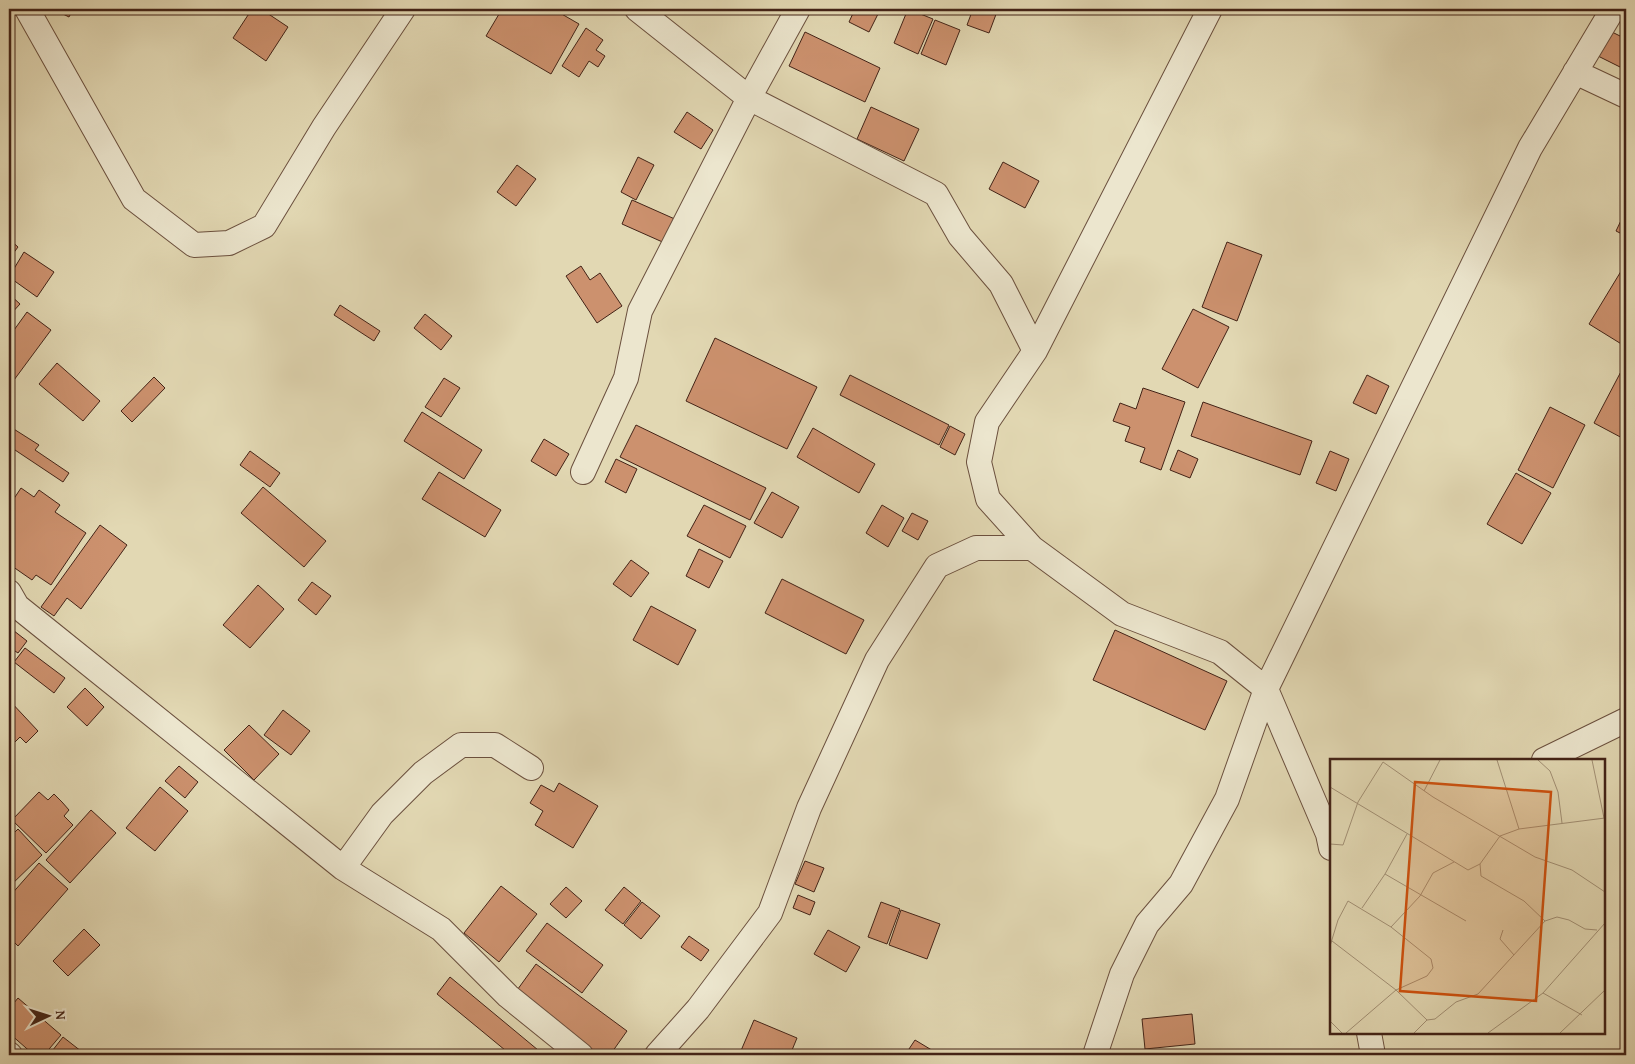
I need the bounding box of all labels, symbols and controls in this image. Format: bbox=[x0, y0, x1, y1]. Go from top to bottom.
inset map bbox=[1330, 759, 1605, 1034]
north arrow bbox=[22, 992, 72, 1042]
text: N bbox=[51, 1010, 71, 1021]

